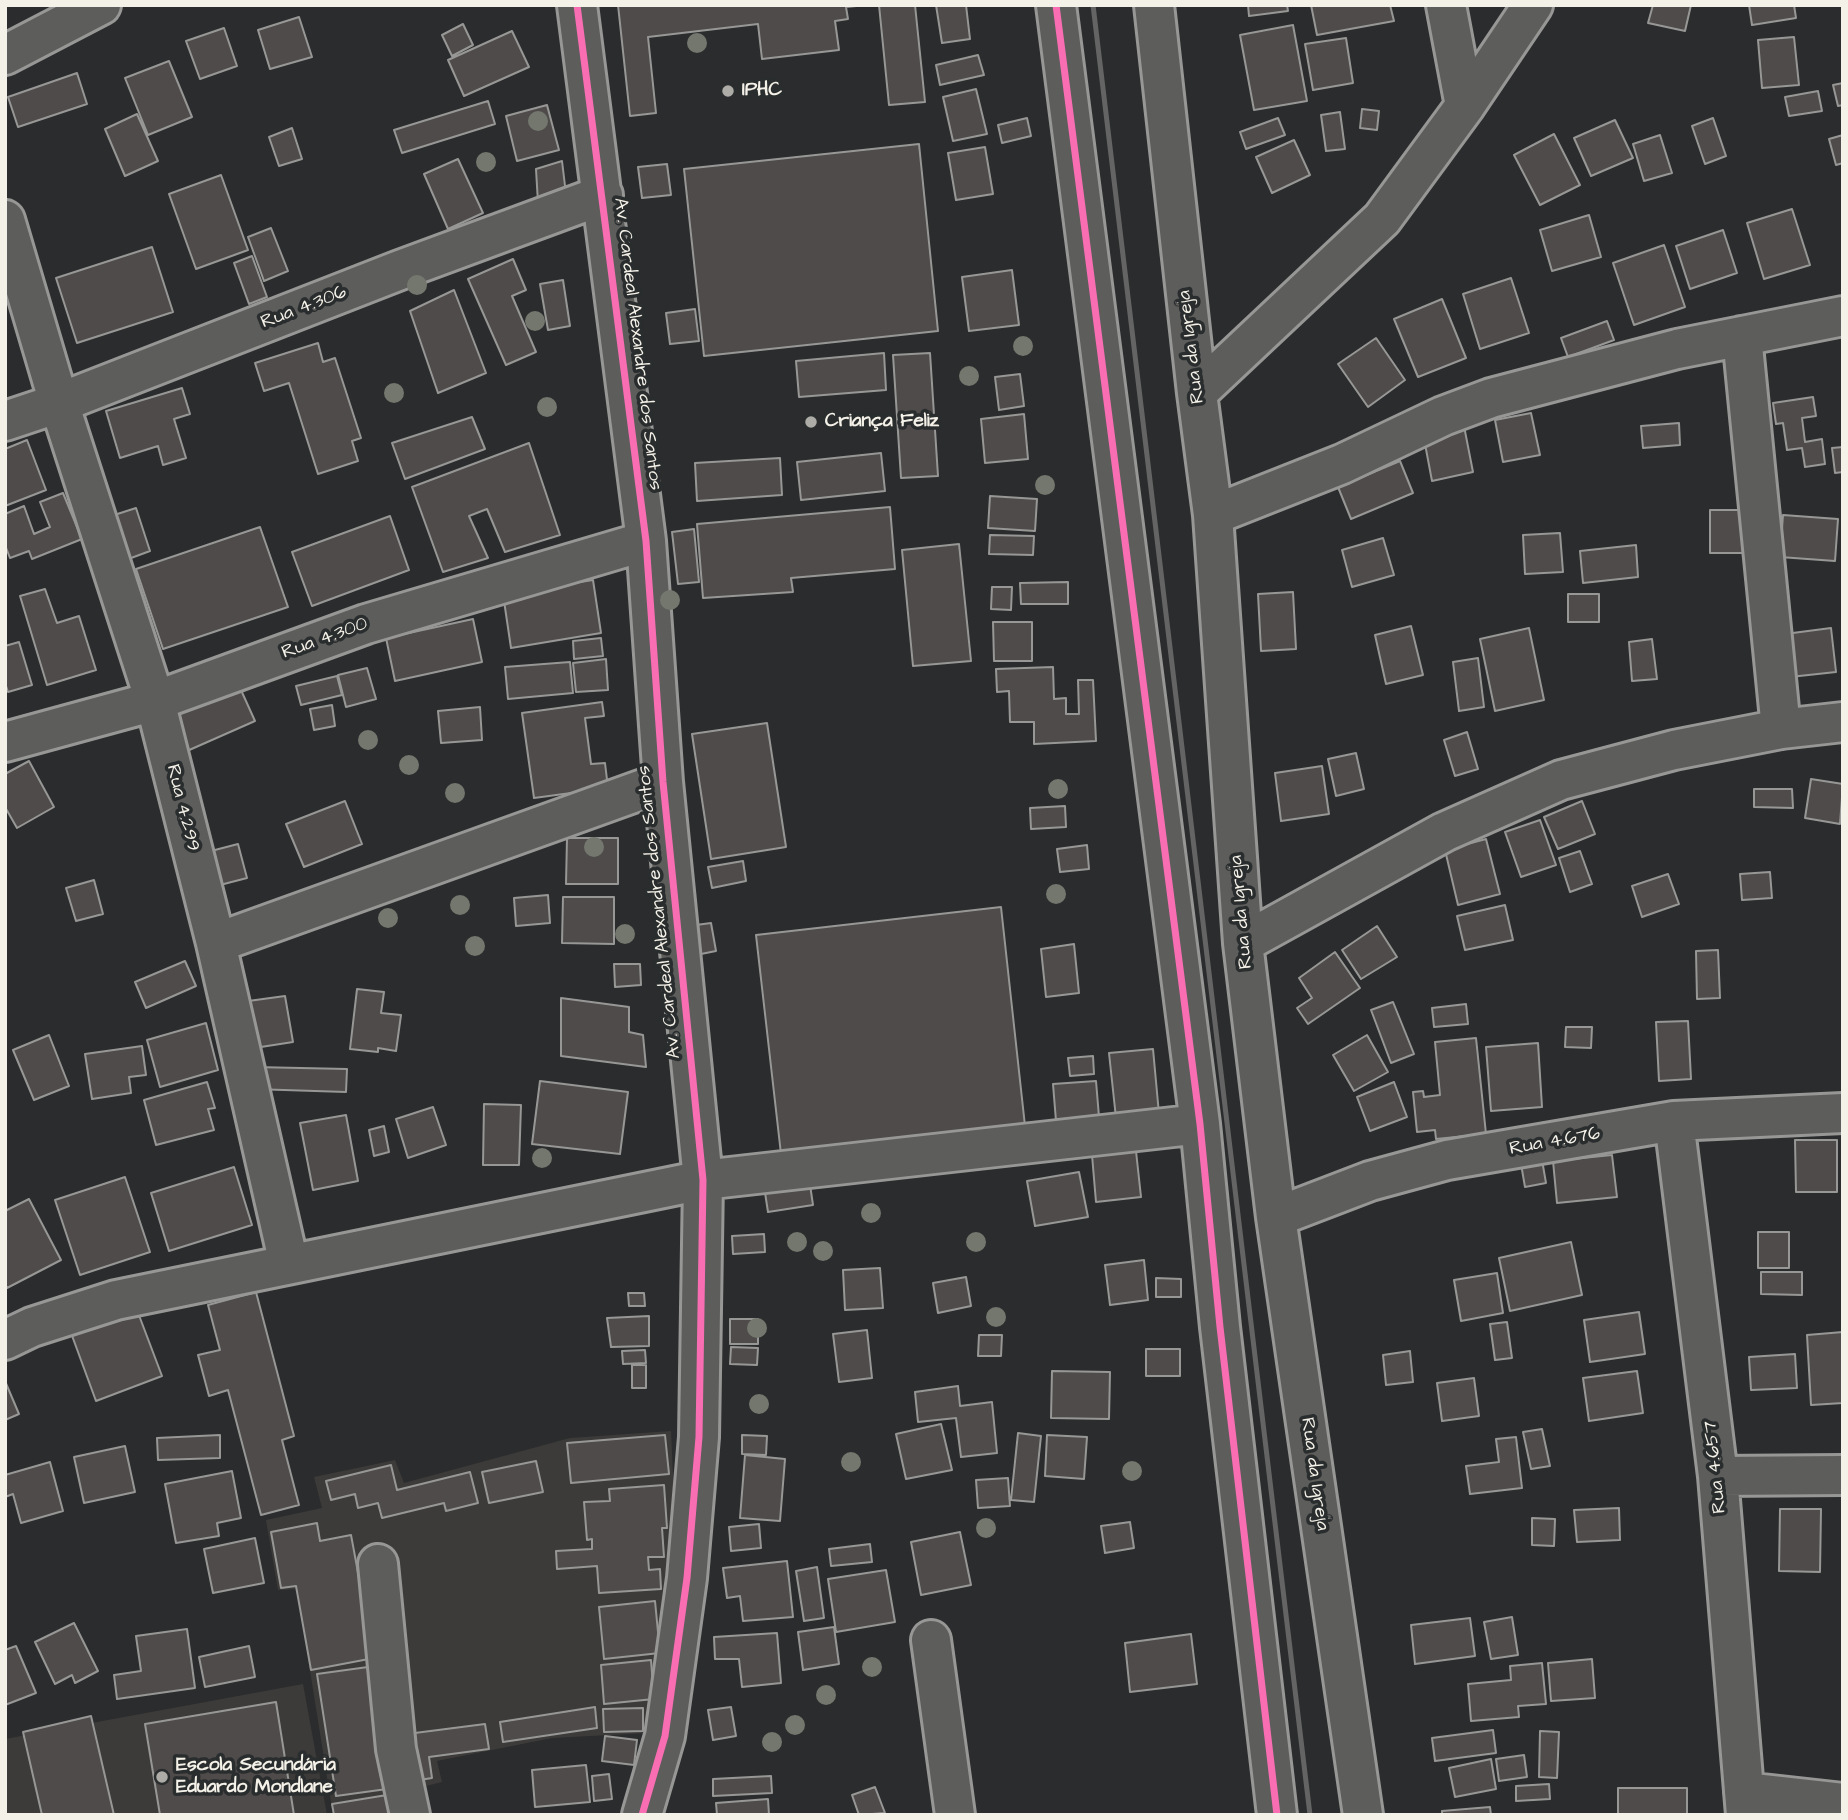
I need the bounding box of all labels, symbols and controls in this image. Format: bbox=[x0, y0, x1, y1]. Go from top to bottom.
place label: IPHC bbox=[742, 80, 782, 102]
marker: IPHC bbox=[720, 83, 736, 99]
street label: Av. Cardeal Alexandre dos Santos bbox=[608, 196, 666, 492]
street label: Rua 4.306 bbox=[258, 281, 350, 335]
street label: Rua da Igreja bbox=[1174, 289, 1210, 405]
place label: Criança Feliz bbox=[825, 411, 939, 433]
marker: Criança Feliz bbox=[803, 414, 819, 430]
street label: Rua 4.300 bbox=[279, 613, 371, 665]
street label: Rua 4.299 bbox=[160, 762, 204, 854]
street label: Av. Cardeal Alexandre dos Santos bbox=[633, 764, 687, 1060]
street label: Rua da Igreja bbox=[1226, 854, 1258, 970]
street label: Rua 4.676 bbox=[1508, 1123, 1602, 1161]
street label: Rua da Igreja bbox=[1295, 1416, 1333, 1532]
street label: Rua 4.657 bbox=[1700, 1420, 1732, 1514]
place label: Escola Secundária Eduardo Mondlane bbox=[176, 1755, 336, 1799]
marker: Escola Secundária Eduardo Mondlane bbox=[154, 1769, 170, 1785]

